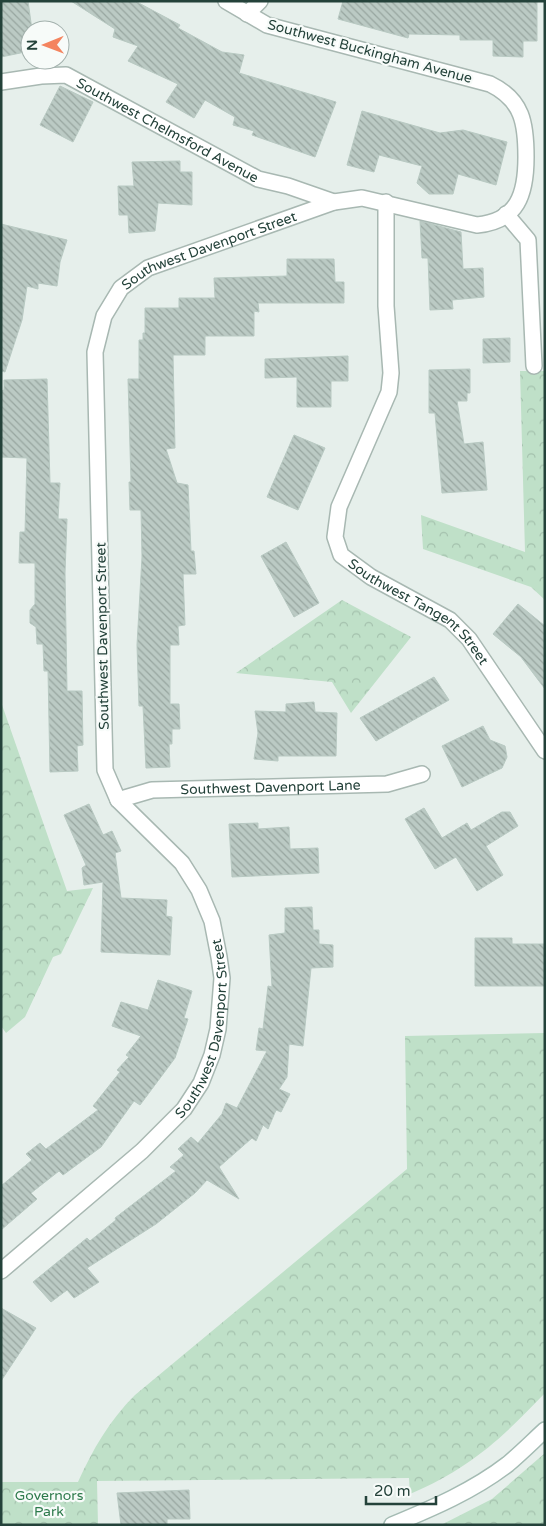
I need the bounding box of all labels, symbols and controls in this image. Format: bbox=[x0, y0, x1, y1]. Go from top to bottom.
street label: Southwest Buckingham Avenue bbox=[266, 16, 474, 87]
north arrow bbox=[20, 20, 70, 70]
text: N bbox=[24, 39, 41, 51]
street label: Southwest Chelmsford Avenue bbox=[73, 74, 261, 187]
street label: Southwest Davenport Street bbox=[118, 208, 299, 294]
street label: Southwest Davenport Street bbox=[92, 541, 113, 730]
street label: Southwest Tangent Street bbox=[345, 555, 492, 669]
street label: Southwest Davenport Lane bbox=[180, 777, 361, 798]
street label: Southwest Davenport Street bbox=[172, 937, 231, 1122]
scale bar bbox=[366, 1474, 436, 1506]
text: 20 m bbox=[374, 1482, 411, 1500]
park label: Governors Park bbox=[15, 1487, 84, 1520]

